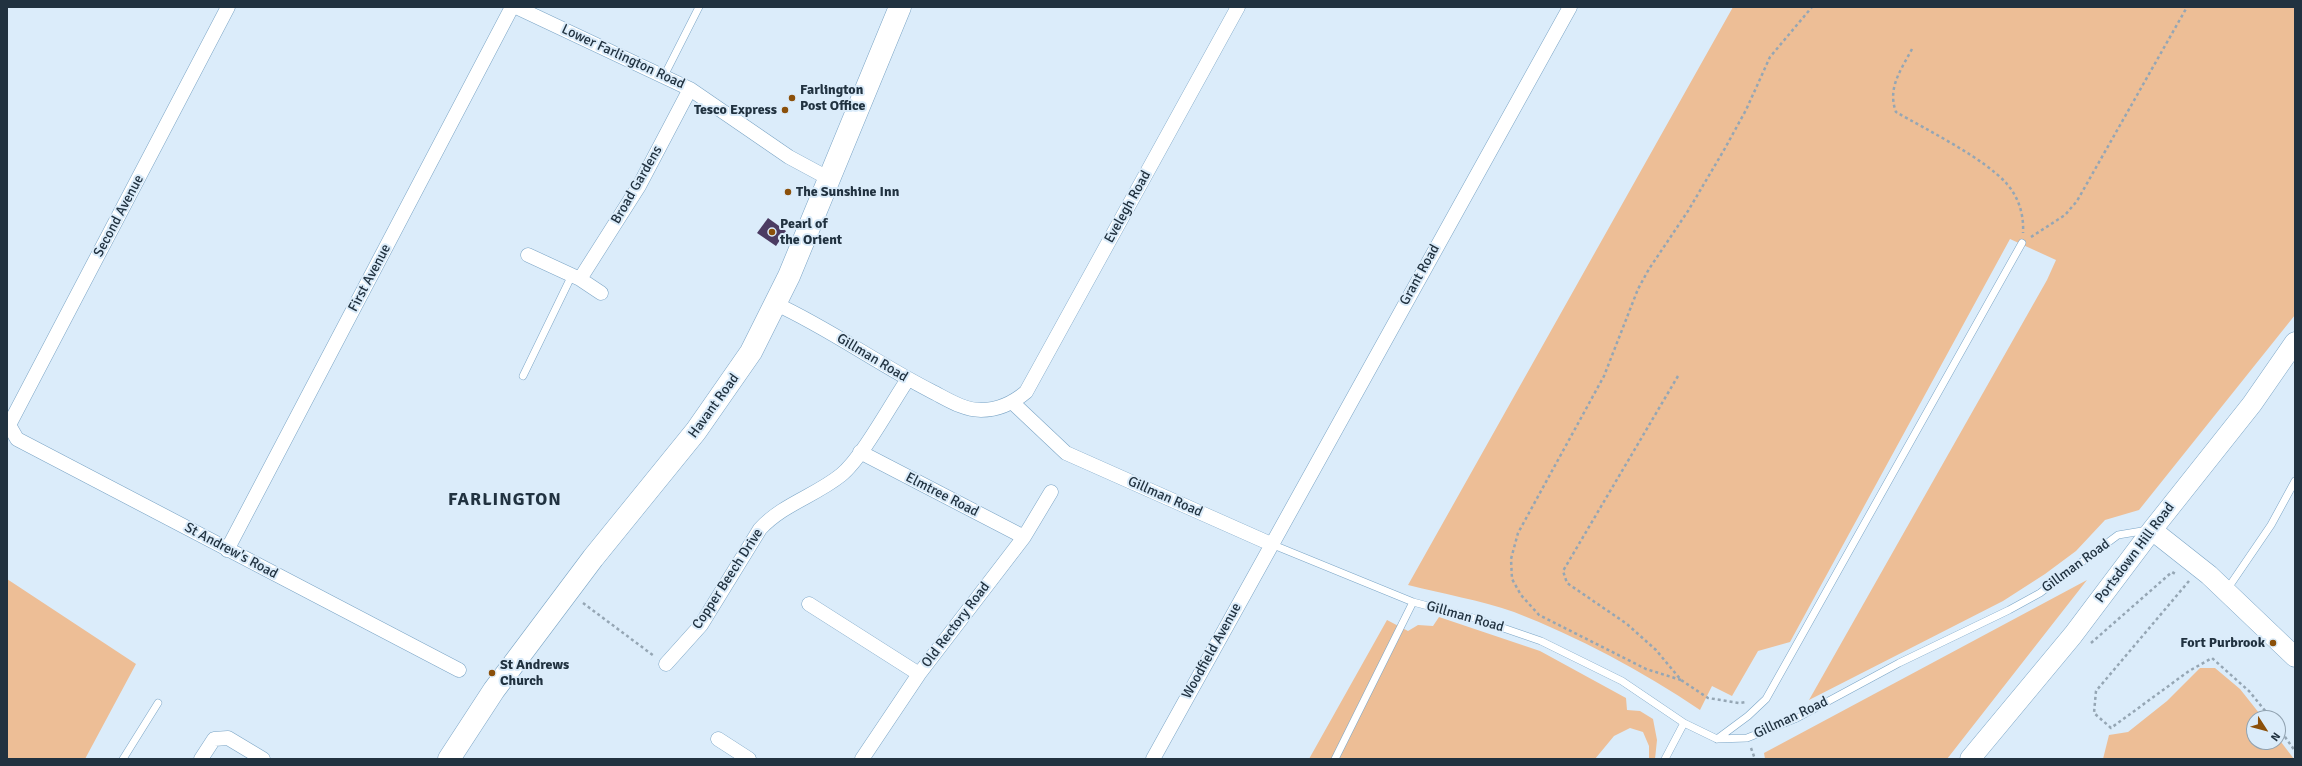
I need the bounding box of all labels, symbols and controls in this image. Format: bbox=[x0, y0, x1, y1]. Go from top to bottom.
street label: Lower Farlington Road bbox=[559, 21, 687, 93]
place label: Farlington Post Office bbox=[800, 82, 865, 114]
marker: Farlington Post Office bbox=[787, 93, 797, 103]
place label: Tesco Express bbox=[694, 102, 777, 118]
marker: Tesco Express bbox=[780, 105, 790, 115]
street label: Broad Gardens bbox=[608, 143, 666, 227]
street label: Evelegh Road bbox=[1101, 168, 1155, 246]
street label: Second Avenue bbox=[90, 172, 148, 260]
place label: The Sunshine Inn bbox=[796, 184, 899, 200]
marker: The Sunshine Inn bbox=[783, 187, 793, 197]
place label: Pearl of the Orient bbox=[780, 216, 842, 248]
marker: Pearl of the Orient bbox=[767, 227, 777, 237]
street label: First Avenue bbox=[345, 241, 395, 315]
street label: Grant Road bbox=[1396, 242, 1444, 308]
street label: Gillman Road bbox=[833, 330, 911, 386]
street label: Havant Road bbox=[685, 371, 743, 441]
street label: Elmtree Road bbox=[903, 469, 981, 521]
street label: Gillman Road bbox=[1125, 473, 1205, 521]
district label: FARLINGTON bbox=[448, 489, 562, 511]
street label: Portsdown Hill Road bbox=[2092, 500, 2178, 606]
street label: St Andrew's Road bbox=[181, 519, 281, 583]
street label: Copper Beech Drive bbox=[689, 525, 767, 633]
street label: Gillman Road bbox=[2039, 536, 2113, 596]
street label: Old Rectory Road bbox=[918, 579, 994, 671]
street label: Gillman Road bbox=[1424, 598, 1506, 636]
street label: Woodfield Avenue bbox=[1179, 600, 1245, 702]
place label: Fort Purbrook bbox=[2180, 635, 2265, 651]
marker: Fort Purbrook bbox=[2268, 638, 2278, 648]
place label: St Andrews Church bbox=[500, 657, 569, 690]
marker: St Andrews Church bbox=[487, 668, 497, 678]
street label: Gillman Road bbox=[1751, 694, 1831, 742]
north arrow bbox=[2246, 710, 2286, 750]
text: N bbox=[2268, 730, 2283, 744]

